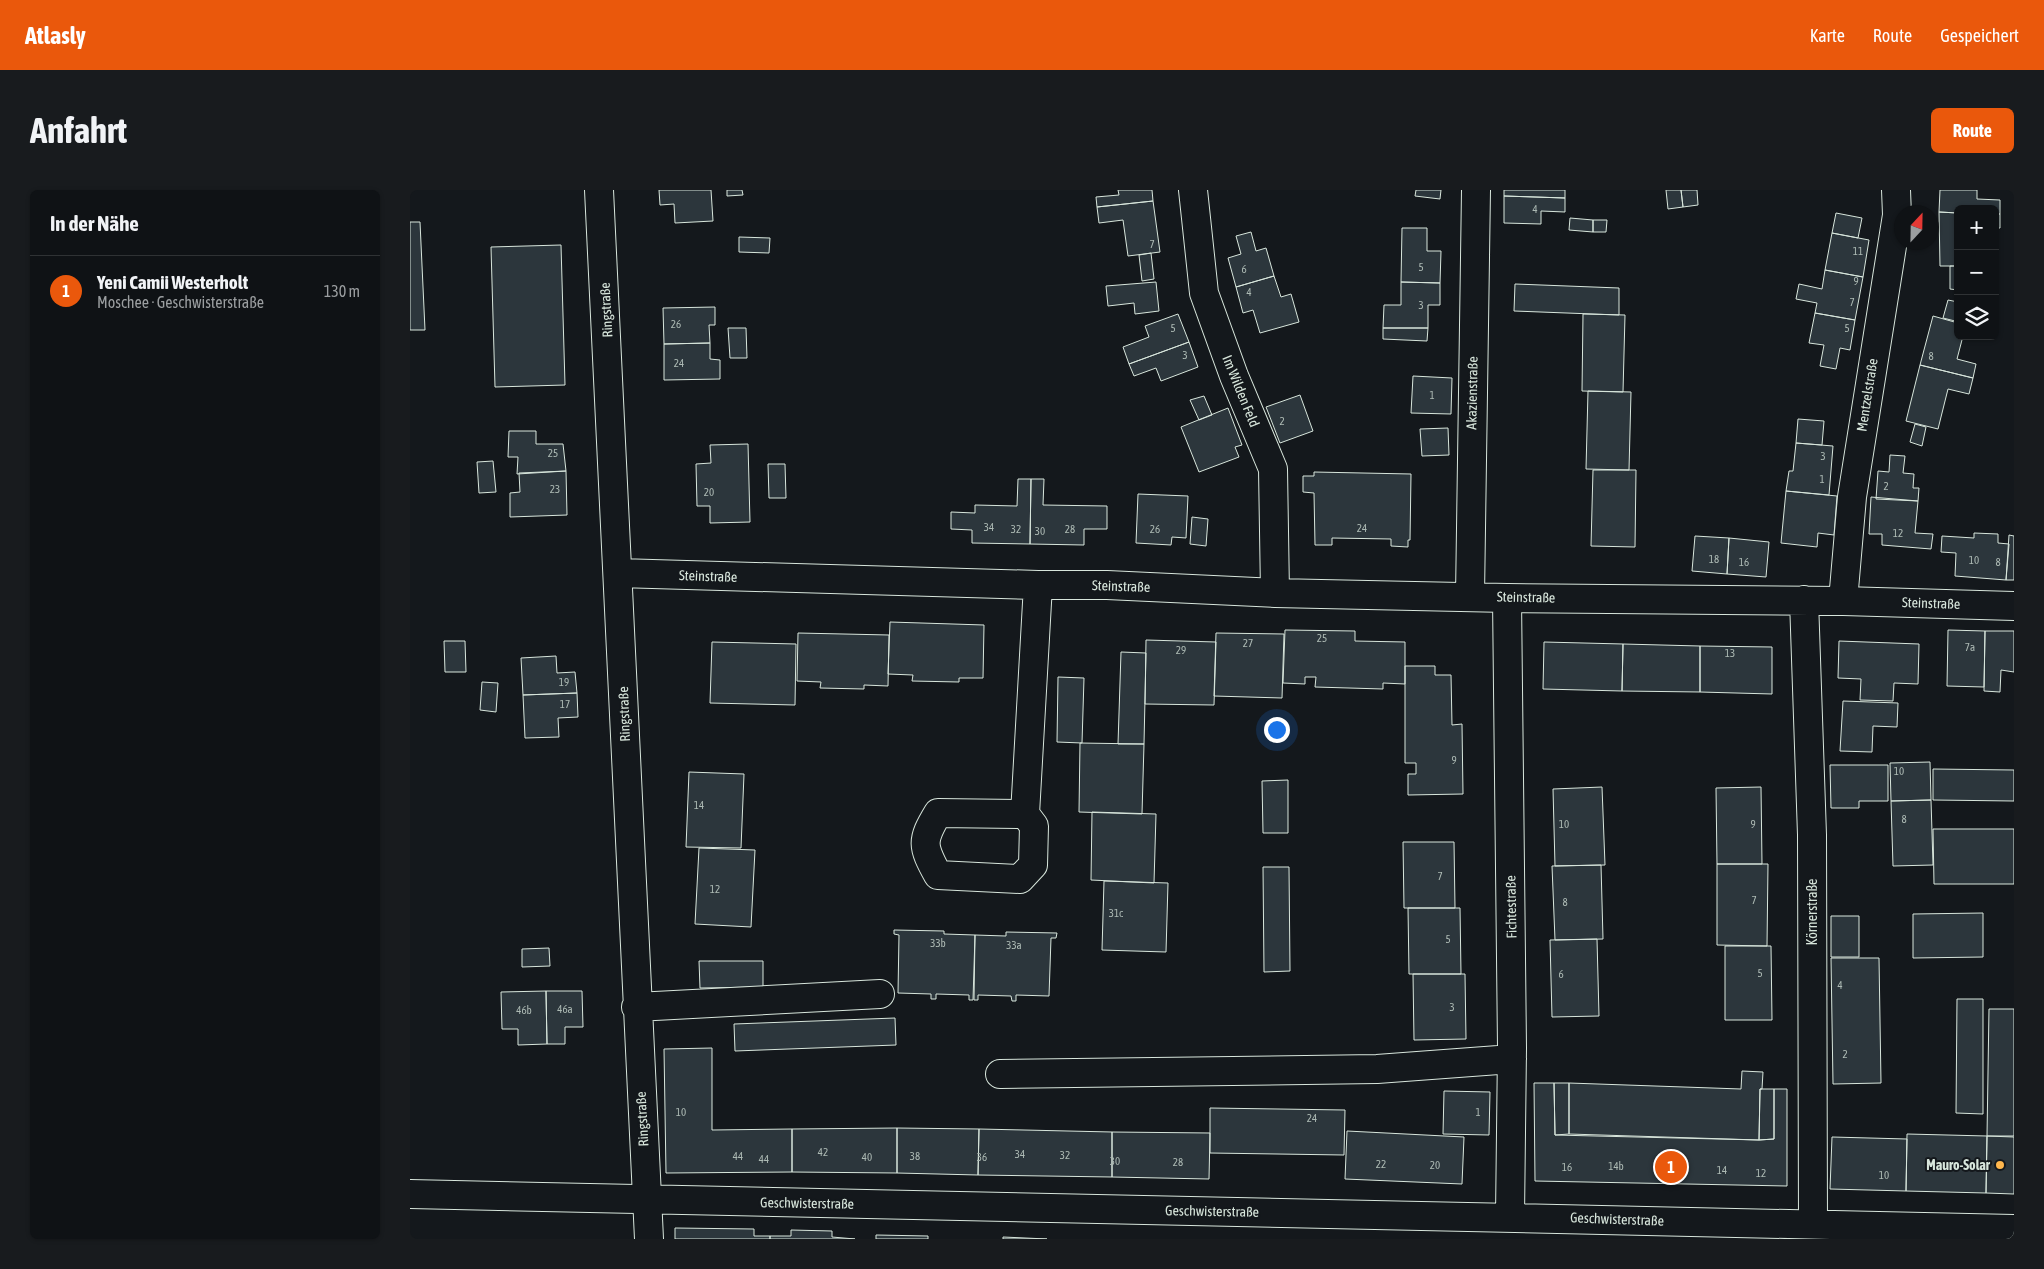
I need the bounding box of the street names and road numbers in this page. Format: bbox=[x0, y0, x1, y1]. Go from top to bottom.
street label: Ringstraße bbox=[597, 282, 615, 338]
street label: Im Wilden Feld bbox=[1219, 353, 1263, 429]
street label: Akazienstraße bbox=[1463, 356, 1481, 430]
street label: Mentzelstraße bbox=[1853, 357, 1881, 433]
street label: Steinstraße bbox=[679, 567, 737, 585]
street label: Steinstraße bbox=[1092, 577, 1150, 595]
street label: Steinstraße bbox=[1497, 588, 1555, 606]
street label: Steinstraße bbox=[1902, 594, 1960, 612]
street label: Ringstraße bbox=[615, 686, 633, 742]
street label: Fichtestraße bbox=[1502, 875, 1520, 939]
street label: Körnerstraße bbox=[1804, 879, 1820, 945]
street label: Ringstraße bbox=[633, 1091, 651, 1147]
street label: Geschwisterstraße bbox=[760, 1194, 854, 1212]
street label: Geschwisterstraße bbox=[1165, 1202, 1259, 1220]
street label: Geschwisterstraße bbox=[1570, 1209, 1664, 1229]

